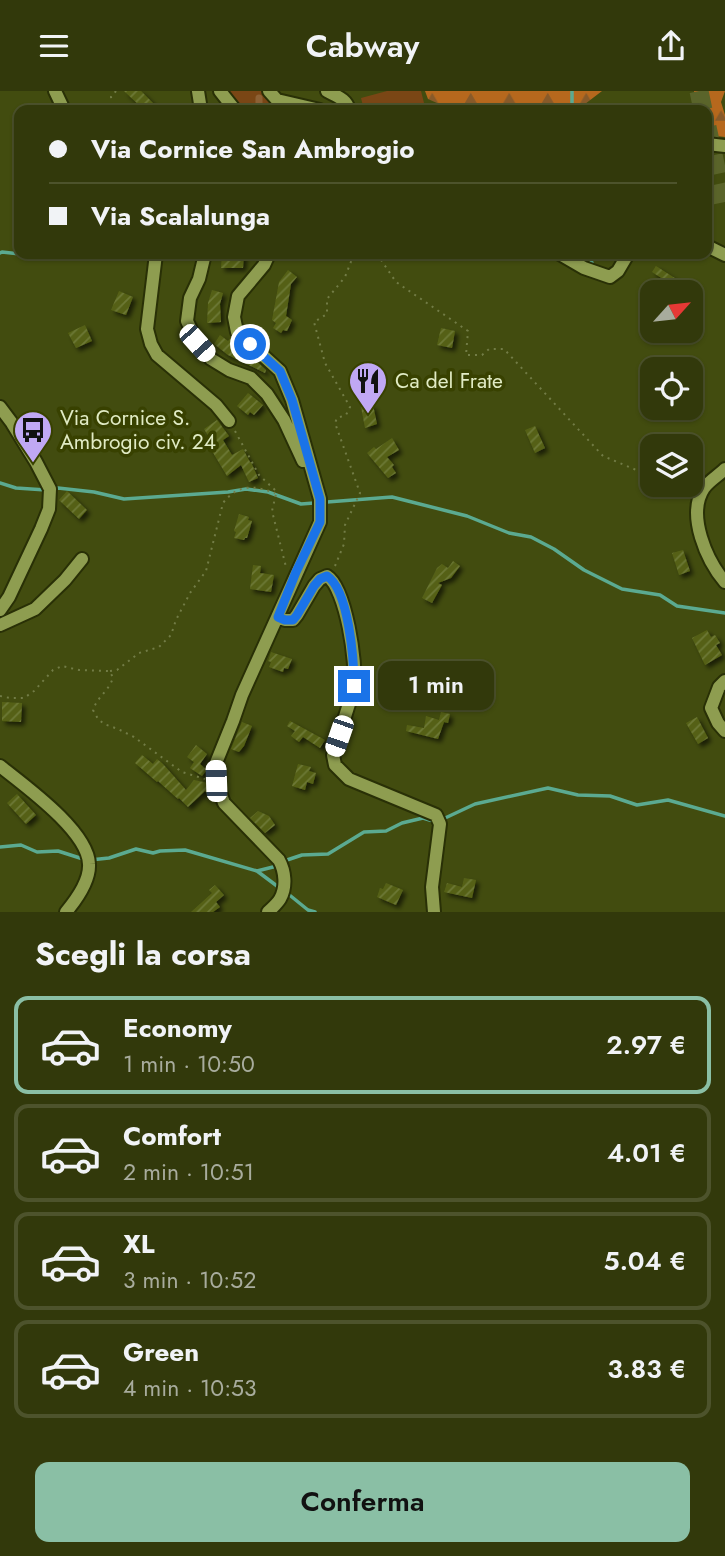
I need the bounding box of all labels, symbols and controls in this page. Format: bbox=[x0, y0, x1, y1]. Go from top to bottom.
text: Cabway bbox=[306, 23, 419, 69]
icon: menu bbox=[35, 27, 73, 65]
icon: share bbox=[652, 27, 690, 65]
text: Via Cornice San Ambrogio bbox=[91, 130, 415, 168]
text: Via Scalalunga bbox=[91, 197, 270, 235]
north arrow bbox=[640, 280, 704, 343]
map controls bbox=[640, 280, 703, 497]
car bbox=[176, 320, 219, 366]
route start bbox=[234, 328, 266, 360]
button: locate bbox=[640, 357, 703, 420]
restaurant icon: Ca del Frate bbox=[347, 360, 389, 415]
place label: Ca del Frate bbox=[395, 366, 503, 396]
place label: Via Cornice S. Ambrogio civ. 24 bbox=[60, 403, 216, 457]
bus stop icon: Via Cornice S. Ambrogio civ. 24 bbox=[12, 409, 54, 464]
button: layers bbox=[640, 434, 703, 497]
callout: 1 min bbox=[378, 661, 494, 711]
text: 1 min bbox=[408, 668, 464, 702]
route end bbox=[338, 670, 370, 702]
car bbox=[323, 713, 356, 759]
car bbox=[205, 760, 228, 802]
text: Scegli la corsa bbox=[35, 931, 251, 977]
text: Economy bbox=[123, 1009, 232, 1047]
icon: car bbox=[39, 1014, 102, 1077]
text: 2.97 € bbox=[606, 1026, 686, 1064]
text: 1 min · 10:50 bbox=[123, 1047, 255, 1081]
text: Comfort bbox=[123, 1117, 221, 1155]
icon: car bbox=[39, 1122, 102, 1185]
text: 4.01 € bbox=[607, 1134, 686, 1172]
text: 2 min · 10:51 bbox=[123, 1155, 254, 1189]
text: XL bbox=[123, 1225, 155, 1263]
icon: car bbox=[39, 1230, 102, 1293]
text: 5.04 € bbox=[604, 1242, 686, 1280]
text: 3 min · 10:52 bbox=[123, 1263, 256, 1297]
text: Green bbox=[123, 1333, 199, 1371]
icon: car bbox=[39, 1338, 102, 1401]
text: 3.83 € bbox=[607, 1350, 686, 1388]
text: 4 min · 10:53 bbox=[123, 1371, 257, 1405]
button: Conferma bbox=[35, 1462, 690, 1542]

